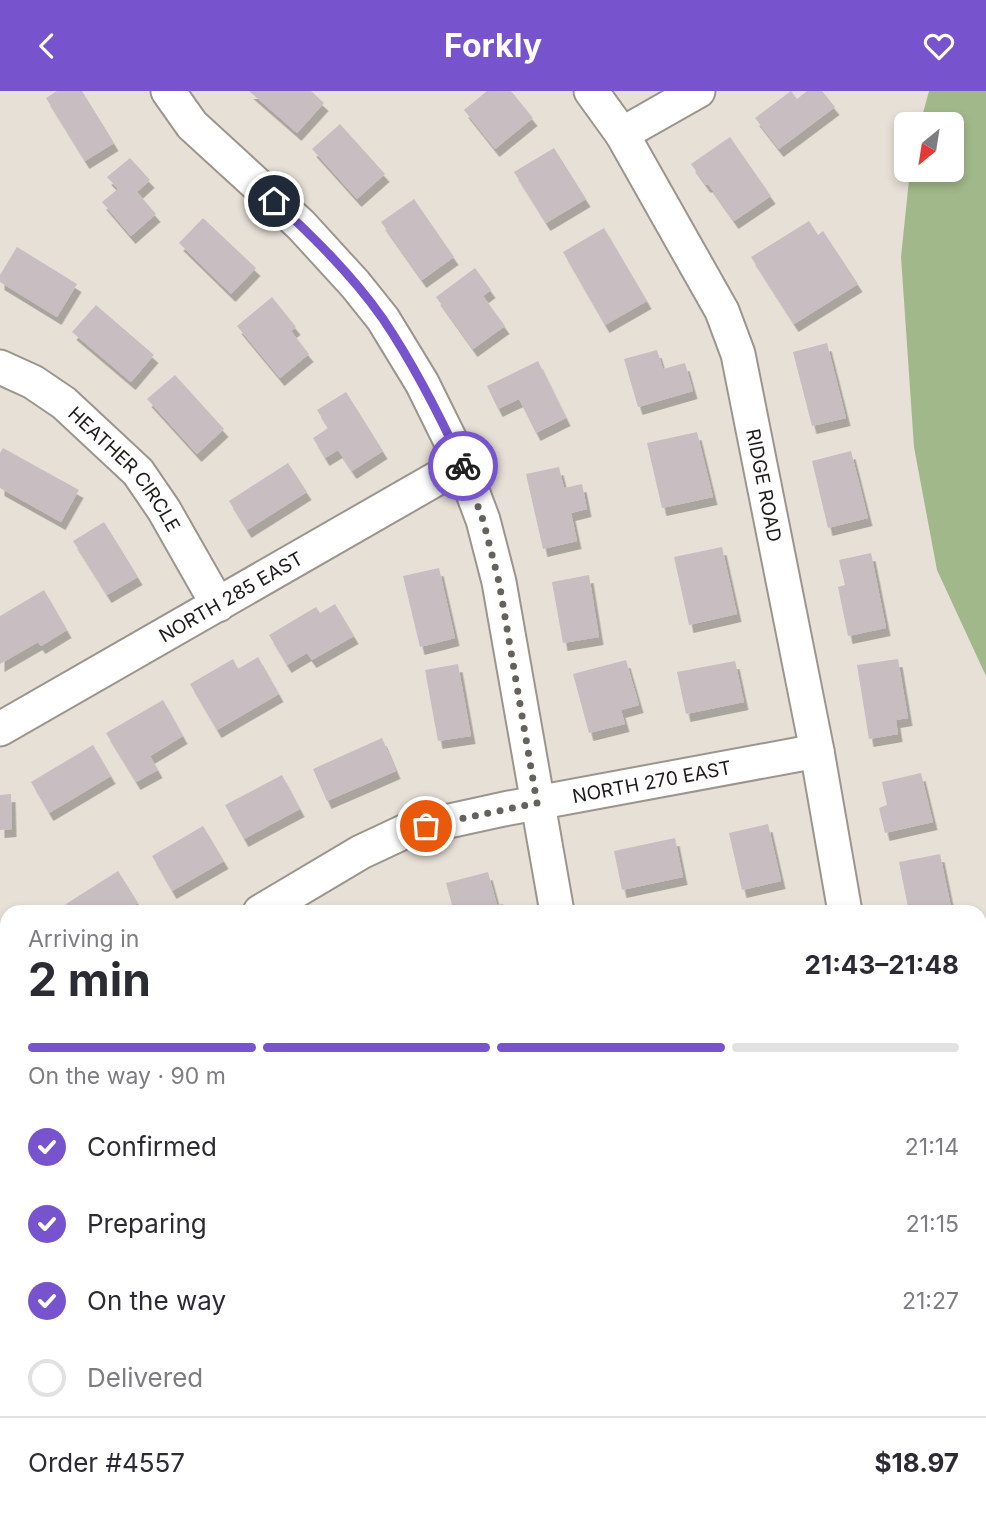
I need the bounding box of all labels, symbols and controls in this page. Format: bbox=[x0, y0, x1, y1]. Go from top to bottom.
text: Forkly bbox=[444, 26, 542, 65]
icon: back bbox=[28, 27, 66, 65]
icon: heart bbox=[920, 27, 958, 65]
north arrow bbox=[894, 112, 964, 182]
map controls bbox=[894, 112, 964, 182]
pin bbox=[244, 171, 304, 231]
icon: home bbox=[255, 182, 293, 220]
street label: HEATHER CIRCLE bbox=[64, 402, 185, 536]
street label: RIDGE ROAD bbox=[742, 427, 787, 544]
courier bbox=[428, 431, 498, 501]
icon: bike bbox=[444, 447, 482, 485]
street label: NORTH 285 EAST bbox=[155, 546, 307, 647]
street label: NORTH 270 EAST bbox=[570, 756, 733, 808]
pin bbox=[396, 796, 456, 856]
icon: bag bbox=[407, 807, 445, 845]
text: Arriving in bbox=[28, 925, 139, 953]
text: 21:43–21:48 bbox=[805, 949, 959, 980]
text: 2 min bbox=[28, 951, 151, 1007]
text: On the way · 90 m bbox=[28, 1062, 226, 1090]
icon: check bbox=[28, 1128, 66, 1166]
text: Confirmed bbox=[87, 1131, 217, 1162]
text: 21:14 bbox=[905, 1133, 959, 1161]
icon: check bbox=[28, 1205, 66, 1243]
text: Preparing bbox=[87, 1208, 207, 1239]
text: 21:15 bbox=[906, 1210, 959, 1238]
icon: check bbox=[28, 1282, 66, 1320]
text: On the way bbox=[87, 1285, 226, 1316]
text: 21:27 bbox=[902, 1287, 959, 1315]
text: Delivered bbox=[87, 1362, 203, 1393]
text: Order #4557 bbox=[28, 1447, 185, 1478]
text: $18.97 bbox=[875, 1447, 959, 1478]

